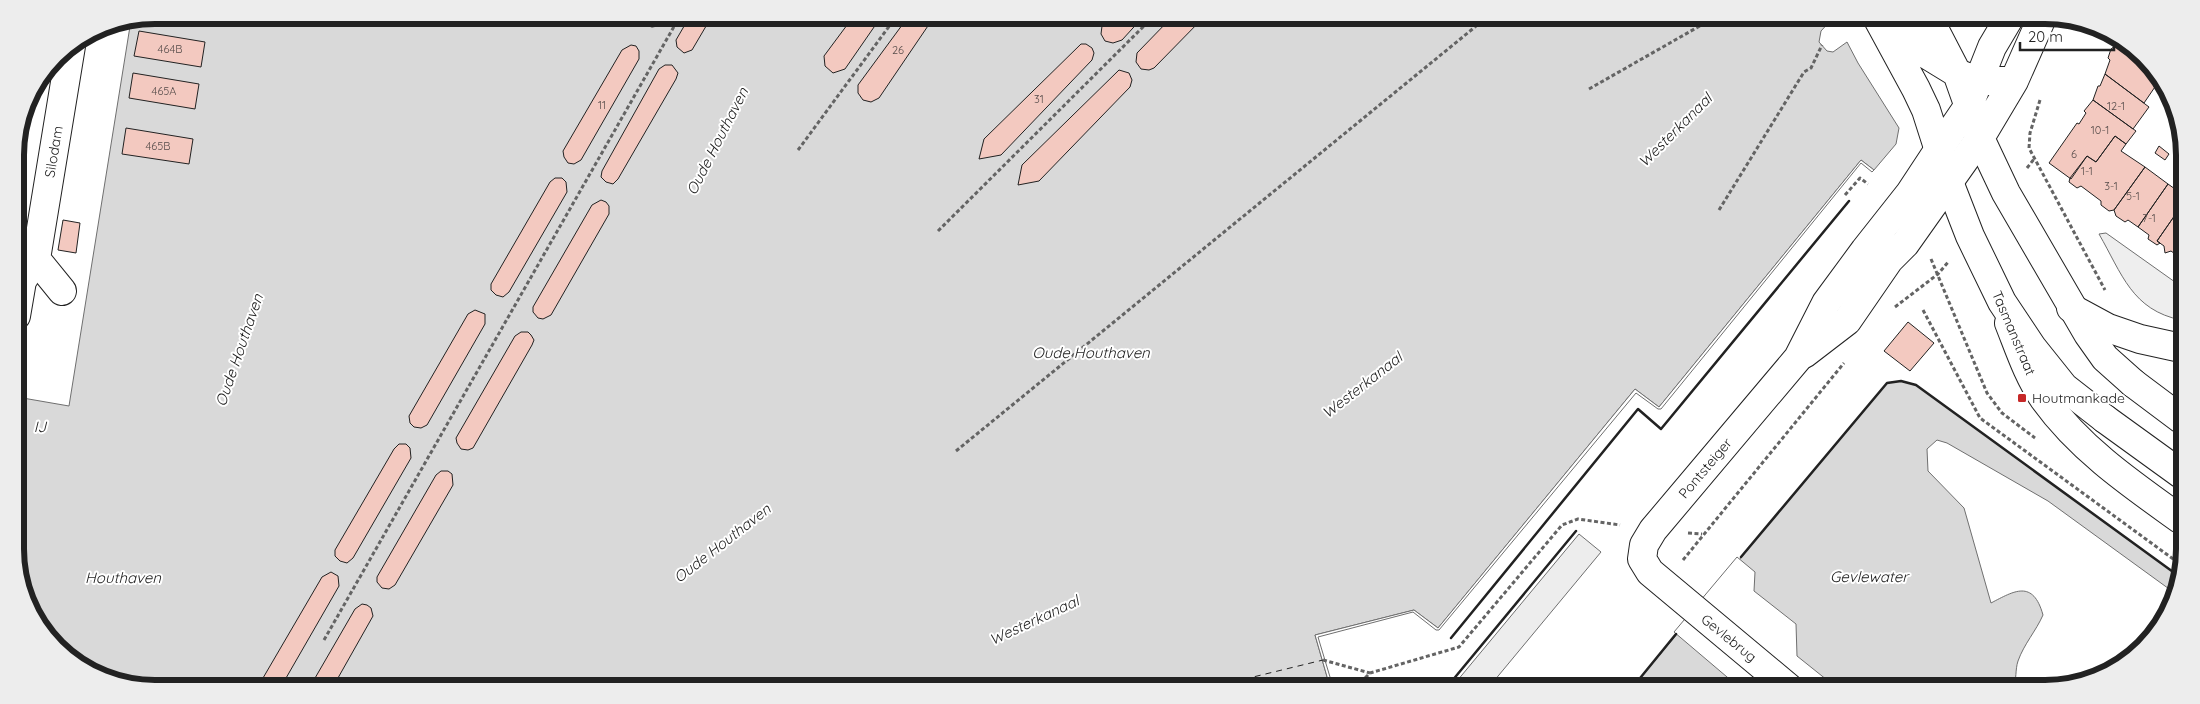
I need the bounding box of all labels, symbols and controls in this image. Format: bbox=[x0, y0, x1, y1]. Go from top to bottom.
scale bar bbox=[2020, 20, 2114, 52]
text: 20 m bbox=[2028, 27, 2063, 46]
house number: 464B bbox=[158, 42, 182, 56]
house number: 26 bbox=[892, 43, 904, 57]
house number: 465A bbox=[152, 84, 176, 98]
water label: Oude Houthaven bbox=[682, 84, 752, 198]
water label: Westerkanaal bbox=[1634, 88, 1717, 171]
house number: 31 bbox=[1034, 92, 1044, 106]
house number: 11 bbox=[598, 98, 606, 112]
house number: 12-1 bbox=[2107, 99, 2125, 113]
house number: 10-1 bbox=[2091, 123, 2109, 137]
street label: Silodam bbox=[41, 124, 67, 179]
house number: 465B bbox=[146, 139, 170, 153]
house number: 6 bbox=[2071, 147, 2077, 161]
house number: 1-1 bbox=[2081, 164, 2093, 178]
house number: 3-1 bbox=[2104, 179, 2118, 193]
house number: 5-1 bbox=[2126, 189, 2140, 203]
house number: 7-1 bbox=[2142, 211, 2156, 225]
street label: Tasmanstraat bbox=[1988, 288, 2040, 378]
water label: Oude Houthaven bbox=[211, 291, 267, 409]
water label: Oude Houthaven bbox=[1032, 343, 1150, 362]
water label: Westerkanaal bbox=[1318, 347, 1407, 422]
place label: Houtmankade bbox=[2032, 389, 2125, 407]
marker: Houtmankade bbox=[2016, 392, 2028, 404]
water label: IJ bbox=[34, 417, 48, 436]
street label: Pontsteiger bbox=[1675, 434, 1736, 502]
water label: Oude Houthaven bbox=[670, 499, 774, 587]
water label: Gevlewater bbox=[1830, 567, 1910, 586]
water label: Houthaven bbox=[85, 568, 161, 587]
water label: Westerkanaal bbox=[986, 590, 1083, 649]
street label: Gevlebrug bbox=[1698, 610, 1760, 666]

